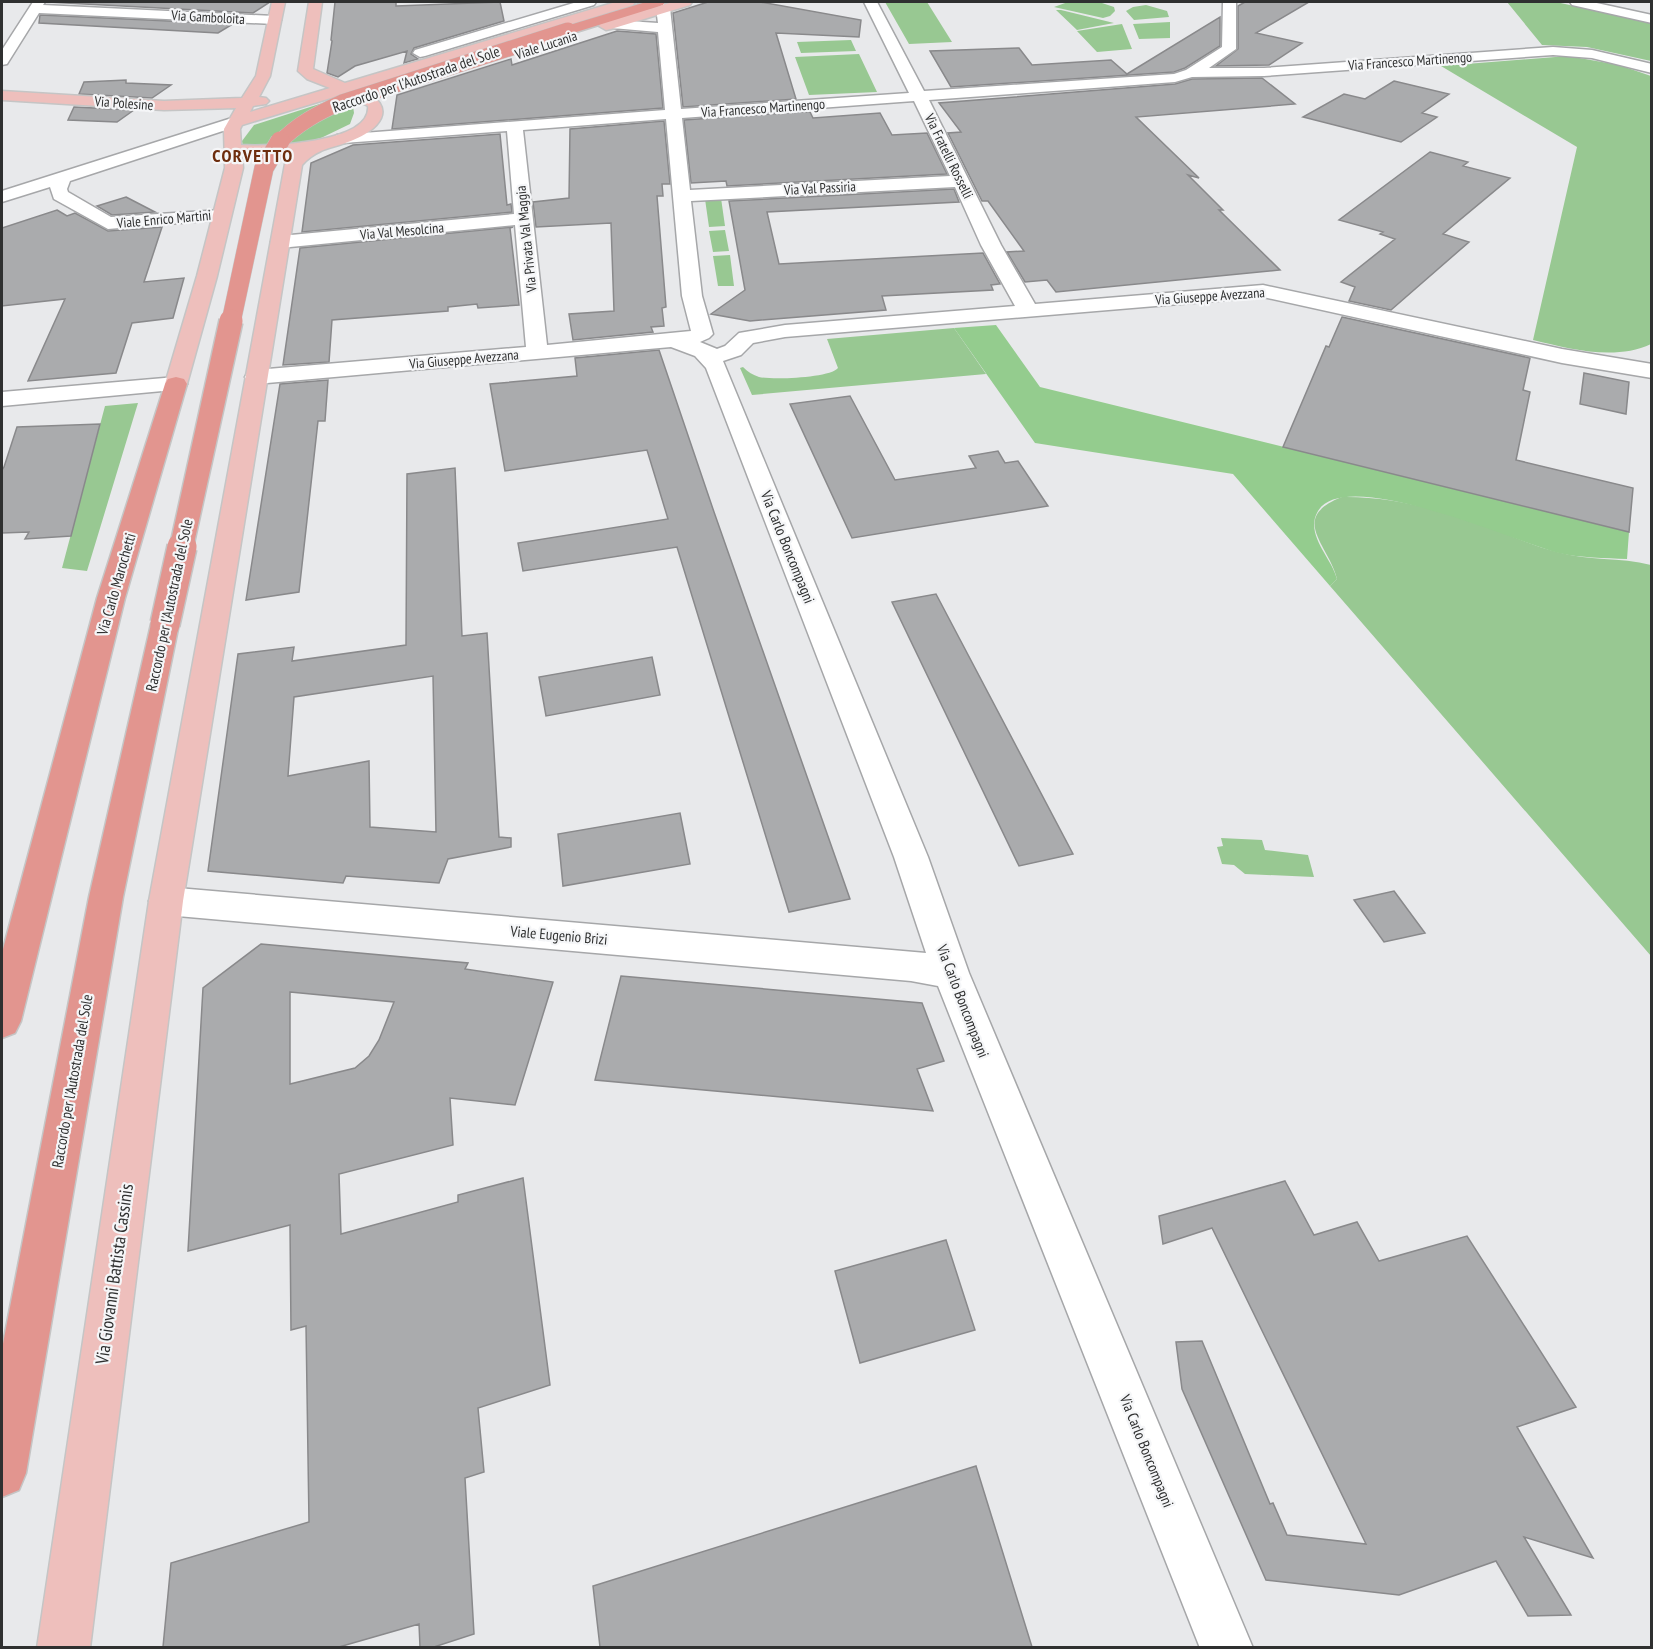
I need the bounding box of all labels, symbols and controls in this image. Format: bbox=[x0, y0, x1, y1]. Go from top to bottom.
street label: Via Gamboloita bbox=[170, 6, 245, 28]
street label: Viale Lucania bbox=[512, 27, 579, 64]
street label: Raccordo per l'Autostrada del Sole bbox=[330, 41, 502, 117]
street label: Via Francesco Martinengo bbox=[1346, 48, 1473, 74]
street label: Via Polesine bbox=[93, 92, 154, 114]
street label: Via Francesco Martinengo bbox=[699, 95, 826, 121]
street label: Via Fratelli Rosselli bbox=[920, 110, 977, 201]
district label: CORVETTO bbox=[212, 144, 294, 167]
street label: Via Val Passiria bbox=[783, 177, 856, 199]
street label: Via Privata Val Maggia bbox=[511, 185, 541, 294]
street label: Viale Enrico Martini bbox=[115, 206, 212, 232]
street label: Via Val Mesolcina bbox=[358, 218, 445, 244]
street label: Via Giuseppe Avezzana bbox=[1154, 283, 1265, 309]
street label: Via Giuseppe Avezzana bbox=[407, 345, 520, 373]
street label: Via Carlo Boncompagni bbox=[756, 487, 819, 606]
street label: Raccordo per l'Autostrada del Sole bbox=[141, 517, 197, 693]
street label: Via Carlo Marochetti bbox=[92, 531, 140, 638]
street label: Viale Eugenio Brizi bbox=[509, 921, 608, 949]
street label: Via Carlo Boncompagni bbox=[932, 941, 993, 1060]
street label: Raccordo per l'Autostrada del Sole bbox=[47, 993, 97, 1169]
street label: Via Giovanni Battista Cassinis bbox=[90, 1182, 138, 1367]
street label: Via Carlo Boncompagni bbox=[1115, 1391, 1178, 1510]

